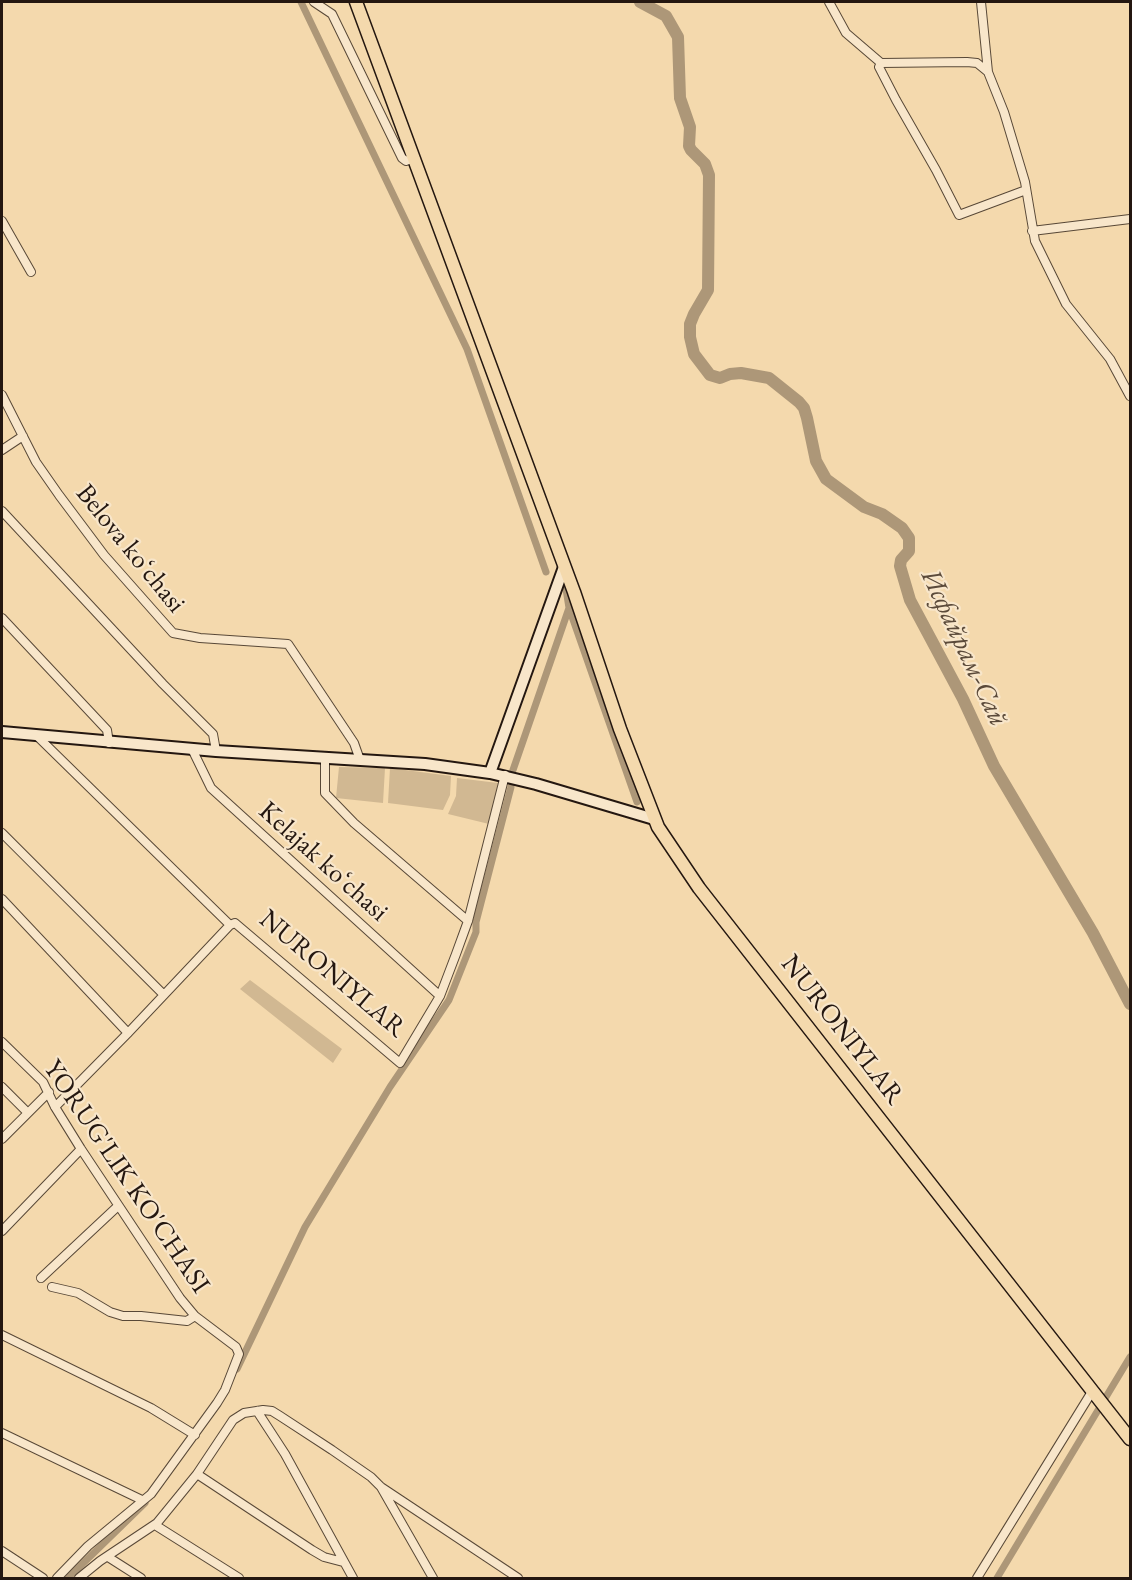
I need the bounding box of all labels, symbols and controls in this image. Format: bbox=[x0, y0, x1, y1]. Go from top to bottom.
street label: Belova koʻchasi bbox=[68, 478, 192, 620]
water label: Исфайрам-Сай bbox=[913, 564, 1015, 732]
street label: Kelajak koʻchasi bbox=[251, 795, 395, 929]
street label: NURONIYLAR bbox=[252, 903, 412, 1045]
street label: NURONIYLAR bbox=[774, 949, 910, 1111]
street label: YORUG'LIK KO'CHASI bbox=[36, 1054, 216, 1300]

